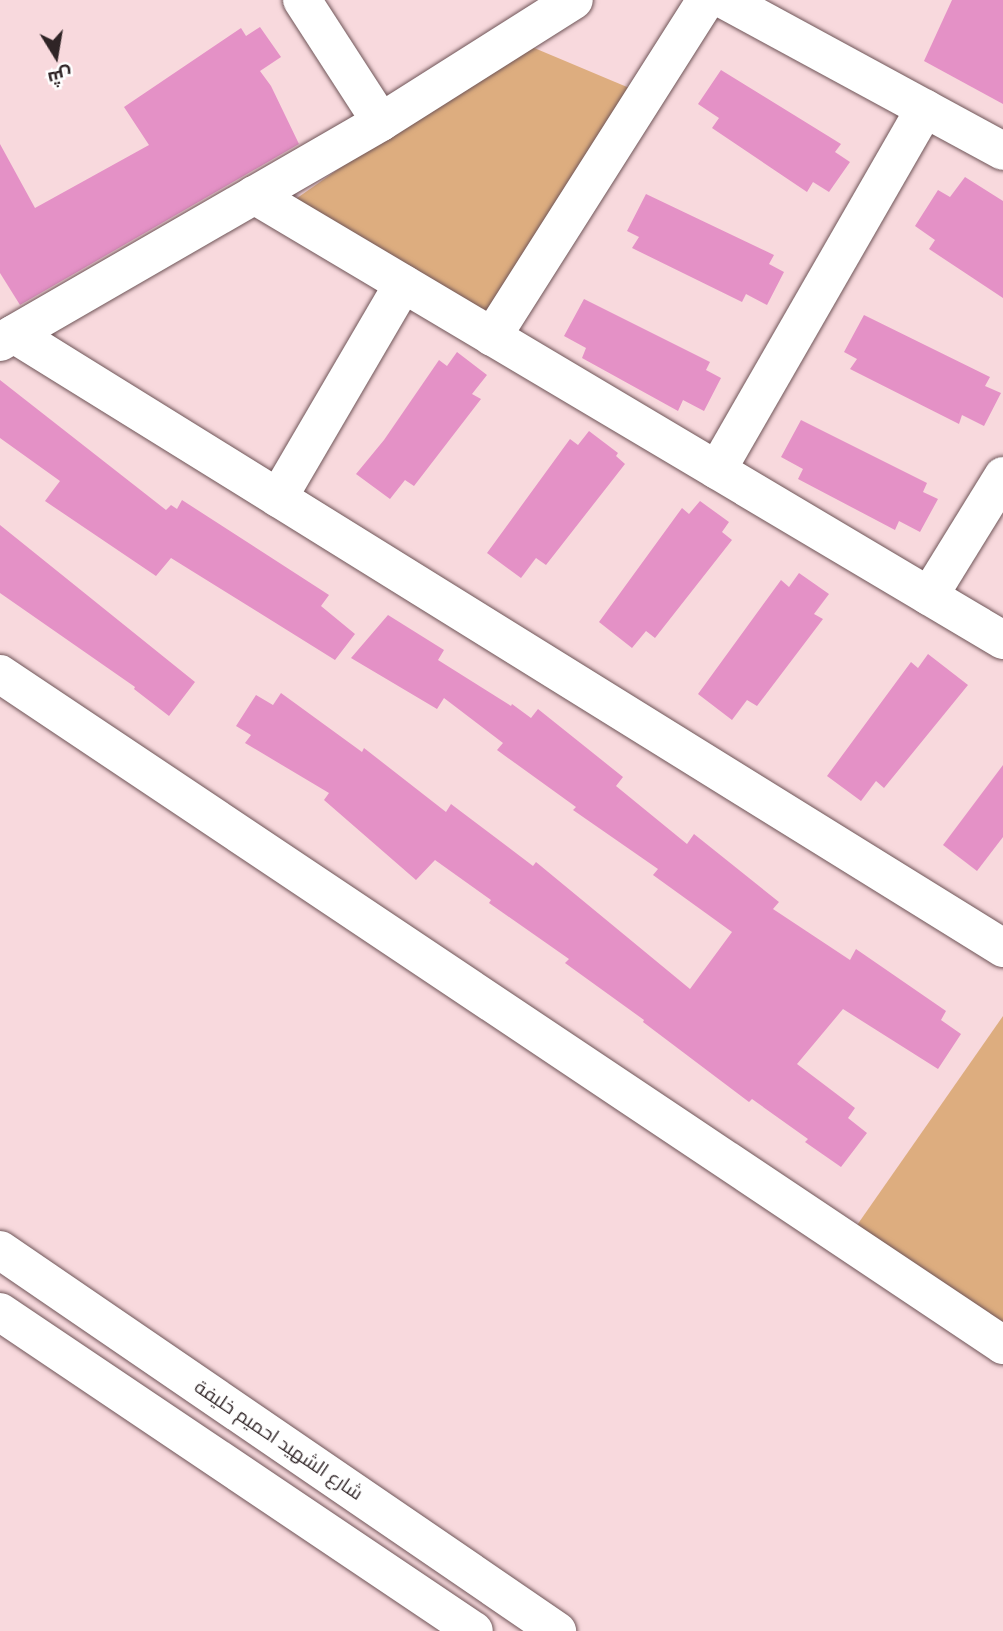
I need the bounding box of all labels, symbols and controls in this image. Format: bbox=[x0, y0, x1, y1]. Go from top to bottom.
north arrow bbox=[21, 21, 91, 91]
text: ش bbox=[46, 62, 74, 92]
street label: شارع الشهيد احميم خليفة bbox=[190, 1376, 366, 1506]

